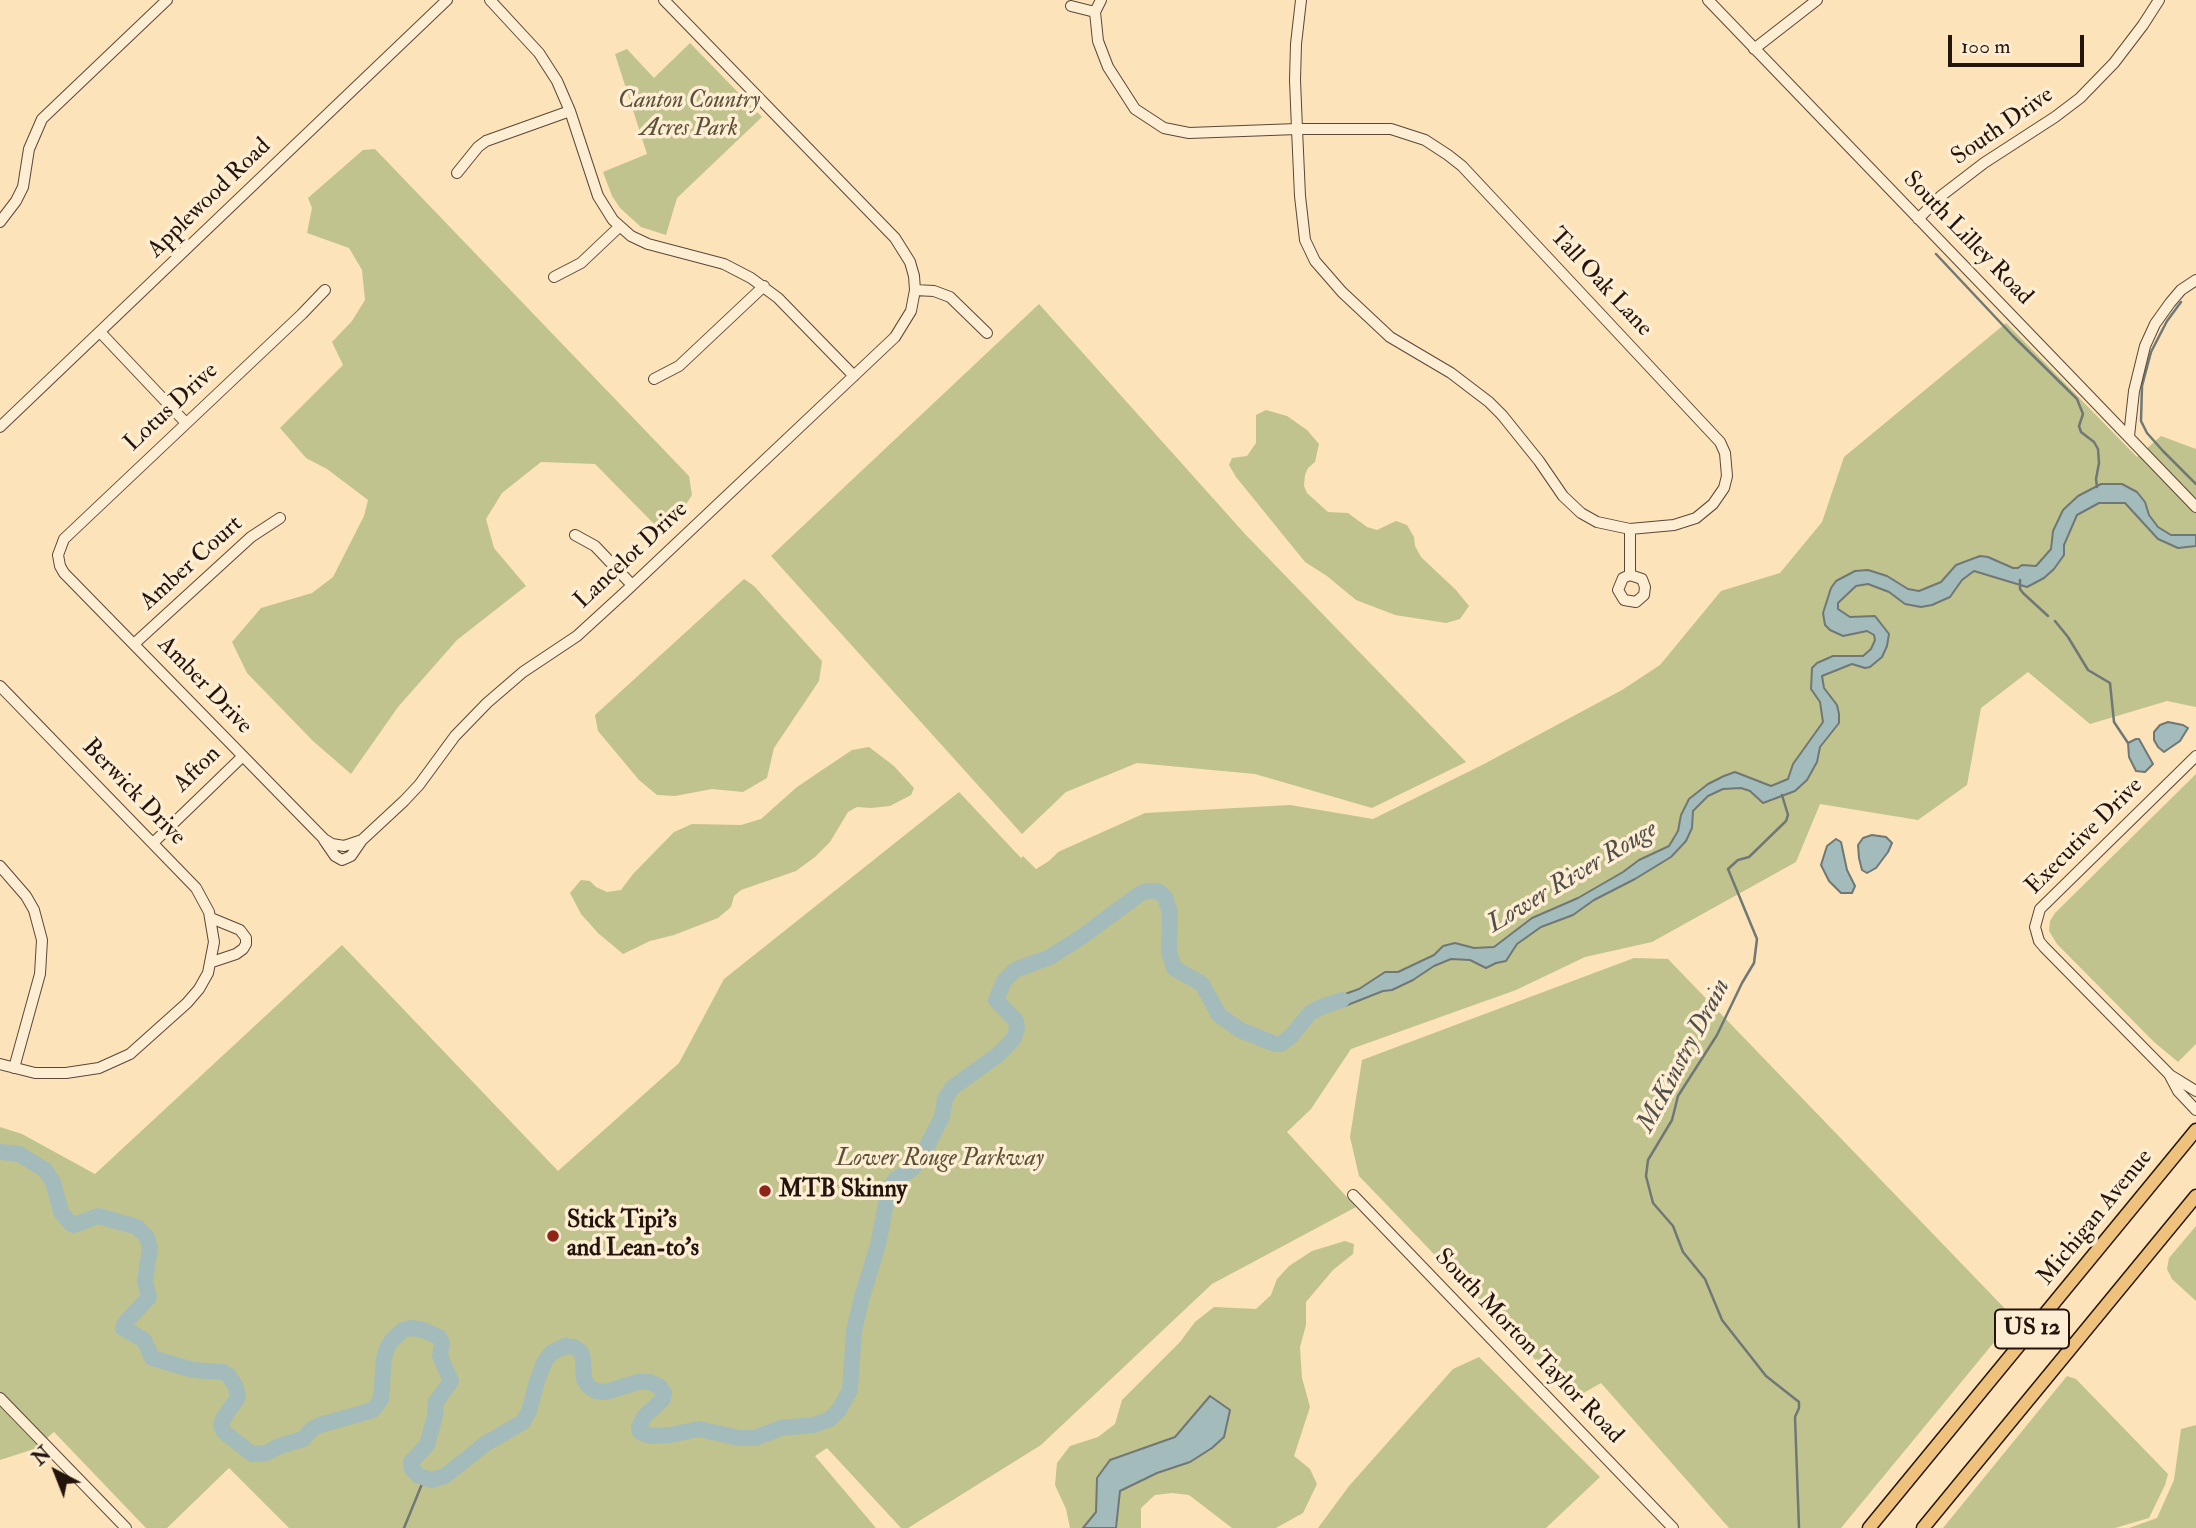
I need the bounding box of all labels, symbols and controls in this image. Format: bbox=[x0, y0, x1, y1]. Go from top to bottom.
scale bar bbox=[1951, 21, 2088, 65]
text: 100 m bbox=[1961, 33, 2011, 60]
street label: South Drive bbox=[1947, 81, 2059, 173]
park label: Canton Country Acres Park bbox=[618, 88, 760, 144]
street label: Applewood Road bbox=[142, 133, 278, 265]
street label: South Lilley Road bbox=[1896, 166, 2038, 312]
street label: Tall Oak Lane bbox=[1542, 223, 1658, 343]
street label: Lotus Drive bbox=[119, 357, 225, 459]
street label: Lancelot Drive bbox=[569, 496, 695, 616]
street label: Amber Court bbox=[135, 511, 249, 617]
street label: Amber Drive bbox=[150, 631, 258, 741]
street label: Berwick Drive bbox=[75, 734, 191, 852]
street label: Afton bbox=[168, 741, 228, 799]
street label: Executive Drive bbox=[2020, 772, 2150, 902]
water label: Lower River Rouge bbox=[1482, 815, 1664, 941]
water label: McKinstry Drain bbox=[1632, 974, 1738, 1138]
street label: Michigan Avenue bbox=[2032, 1144, 2160, 1292]
park label: Lower Rouge Parkway bbox=[836, 1146, 1044, 1174]
place label: MTB Skinny bbox=[779, 1177, 907, 1205]
marker: MTB Skinny bbox=[757, 1183, 773, 1199]
place label: Stick Tipi's and Lean-to's bbox=[567, 1208, 699, 1264]
marker: Stick Tipi's and Lean-to's bbox=[545, 1228, 561, 1244]
street label: South Morton Taylor Road bbox=[1427, 1244, 1629, 1450]
road number: US 12 bbox=[1995, 1310, 2069, 1348]
north arrow bbox=[21, 1437, 91, 1507]
text: N bbox=[28, 1442, 56, 1471]

